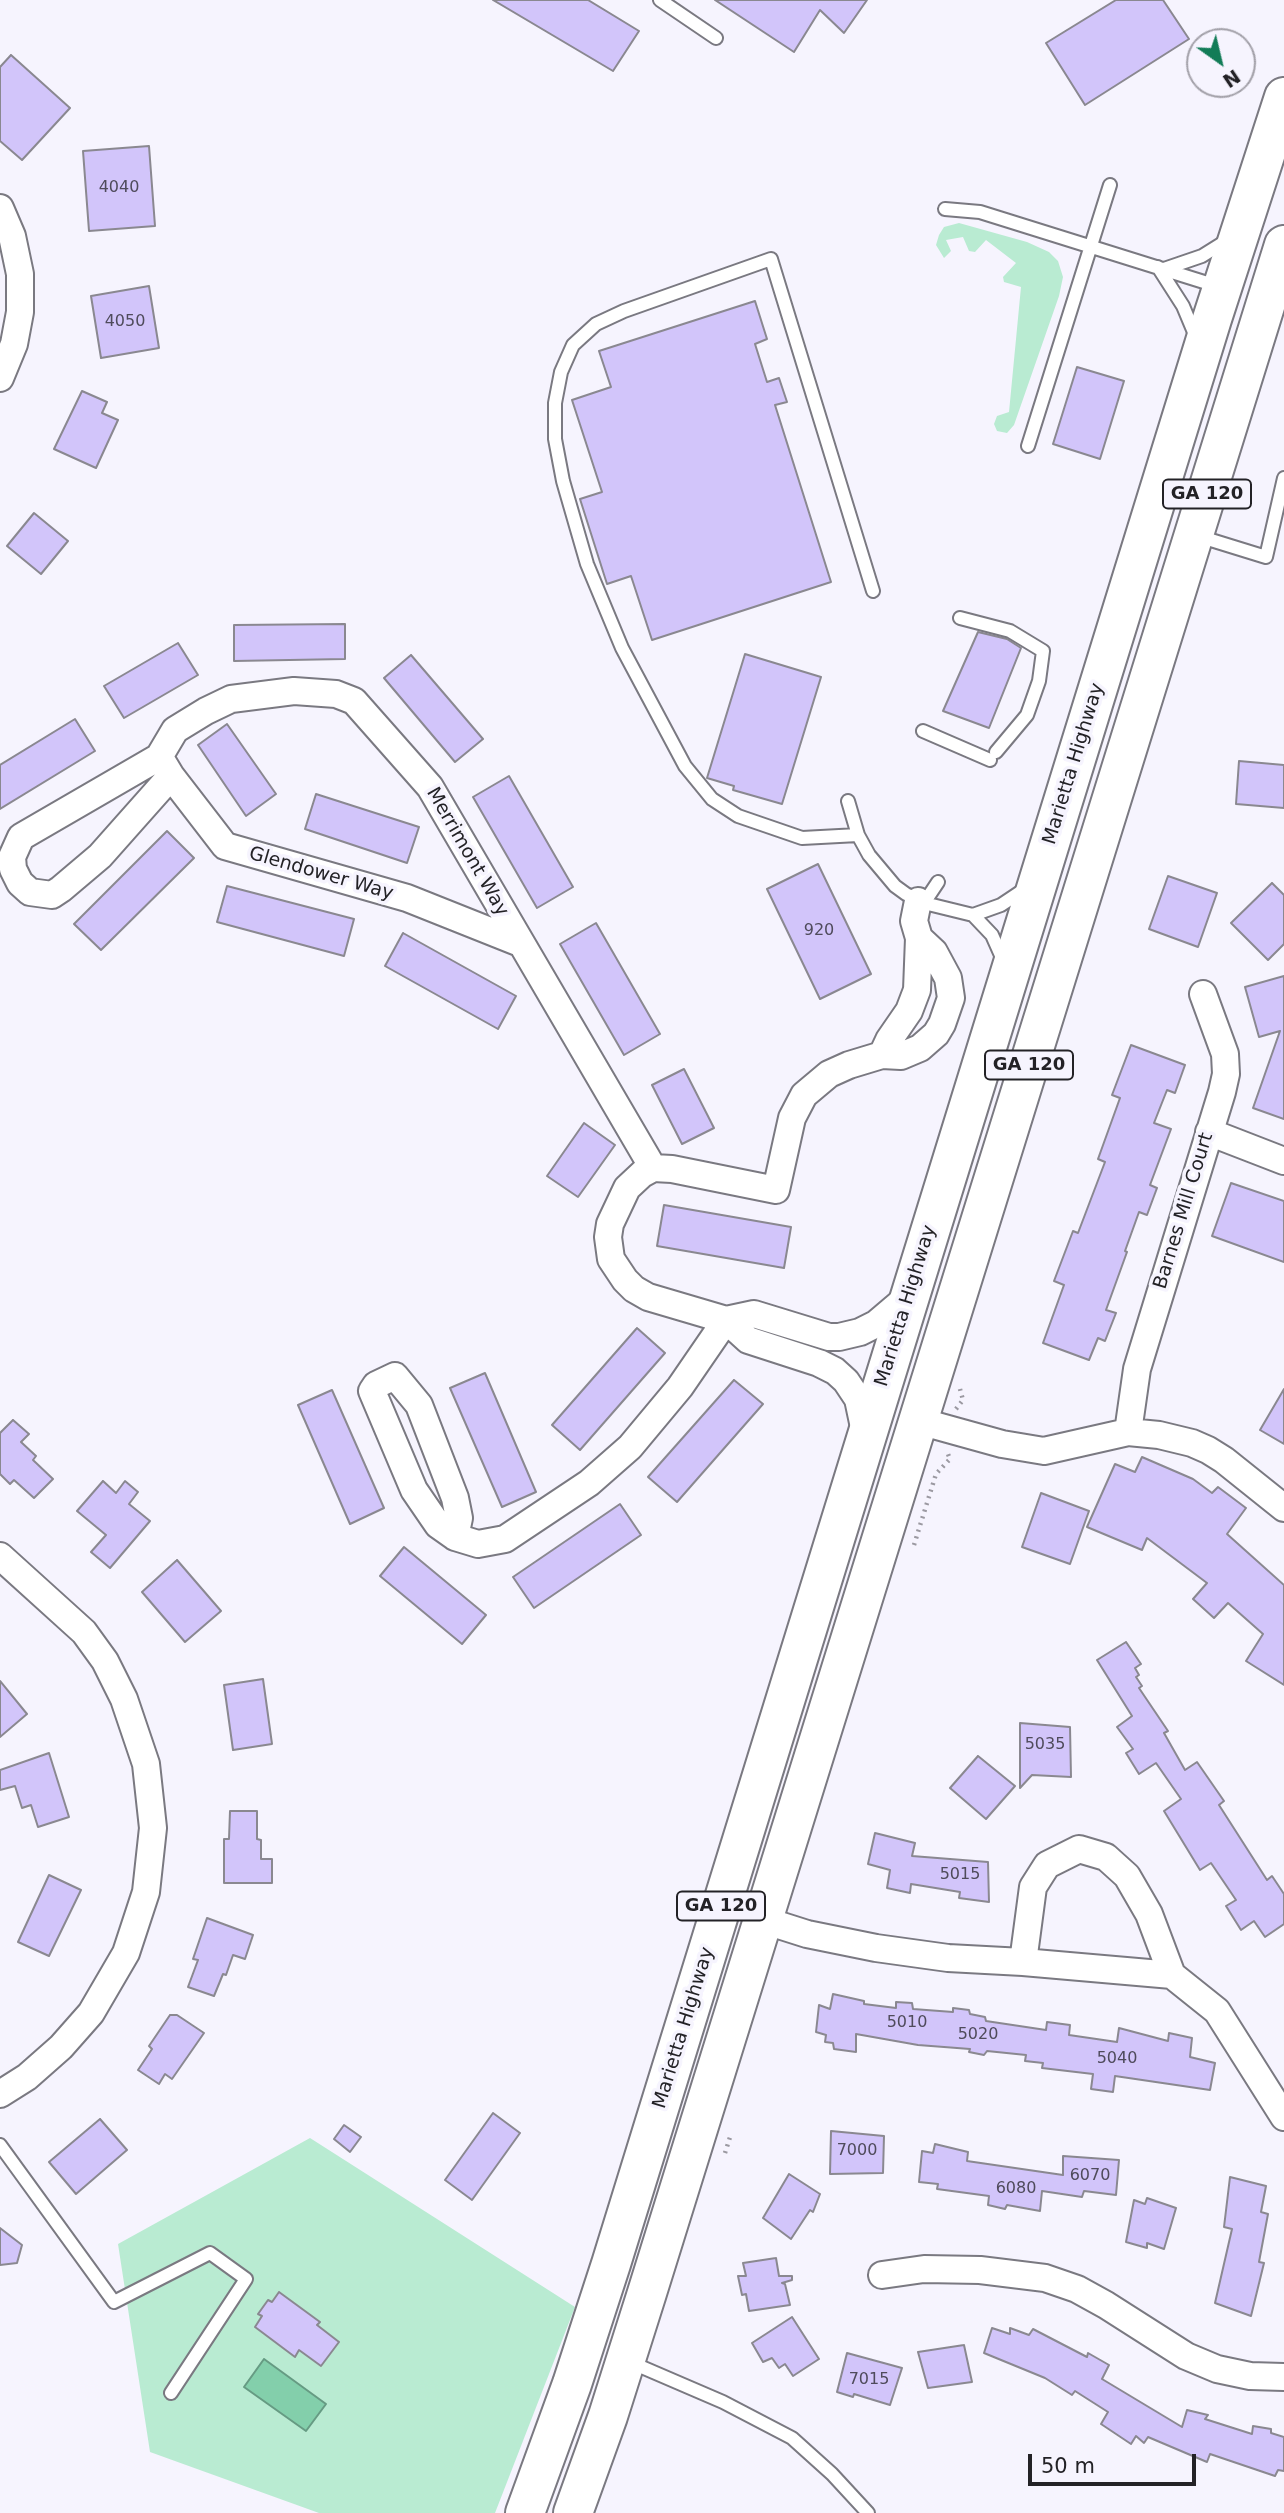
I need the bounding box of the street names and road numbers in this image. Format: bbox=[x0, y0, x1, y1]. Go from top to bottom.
road number: GA 120 bbox=[1163, 480, 1251, 508]
street label: Marietta Highway bbox=[1039, 681, 1109, 847]
street label: Merrimont Way bbox=[421, 784, 513, 920]
street label: Glendower Way bbox=[246, 843, 396, 905]
road number: GA 120 bbox=[985, 1050, 1073, 1080]
street label: Barnes Mill Court bbox=[1149, 1130, 1219, 1292]
street label: Marietta Highway bbox=[871, 1223, 941, 1389]
road number: GA 120 bbox=[677, 1892, 765, 1920]
street label: Marietta Highway bbox=[649, 1945, 719, 2111]

